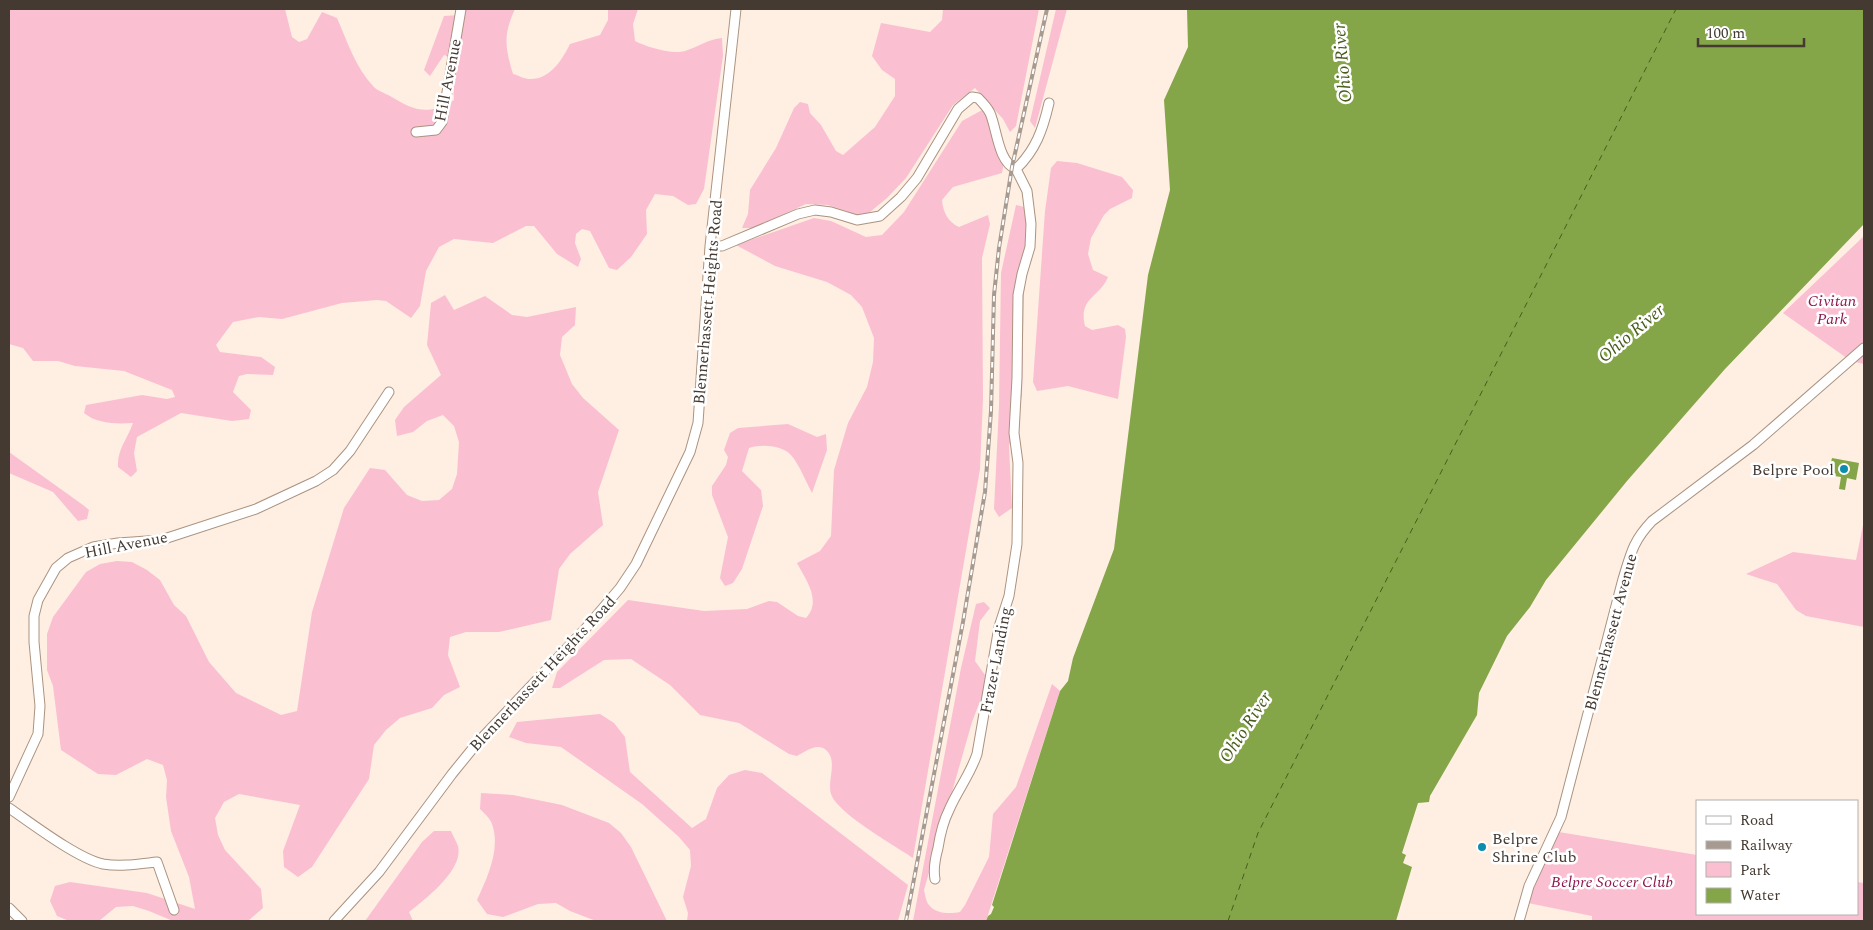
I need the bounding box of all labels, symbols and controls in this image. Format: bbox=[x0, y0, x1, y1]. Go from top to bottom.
scale bar bbox=[1698, 15, 1804, 47]
water label: Ohio River bbox=[1325, 21, 1359, 104]
text: 100 m bbox=[1706, 22, 1745, 45]
street label: Hill Avenue bbox=[428, 37, 468, 124]
street label: Blennerhassett Heights Road bbox=[687, 199, 729, 406]
park label: Civitan Park bbox=[1808, 289, 1857, 331]
water label: Ohio River bbox=[1592, 297, 1671, 369]
place label: Belpre Pool bbox=[1752, 458, 1834, 482]
marker: Belpre Pool bbox=[1838, 463, 1850, 475]
street label: Hill Avenue bbox=[83, 525, 170, 565]
street label: Blennerhassett Avenue bbox=[1578, 551, 1644, 714]
street label: Blennerhassett Heights Road bbox=[464, 590, 622, 757]
street label: Frazer Landing bbox=[974, 605, 1018, 716]
water label: Ohio River bbox=[1212, 686, 1279, 768]
legend bbox=[1696, 800, 1858, 915]
text: Road bbox=[1740, 809, 1774, 832]
place label: Belpre Shrine Club bbox=[1492, 827, 1577, 869]
text: Railway bbox=[1740, 834, 1793, 857]
marker: Belpre Shrine Club bbox=[1476, 841, 1488, 853]
text: Park bbox=[1740, 859, 1771, 882]
park label: Belpre Soccer Club bbox=[1551, 870, 1673, 894]
text: Water bbox=[1740, 884, 1780, 907]

